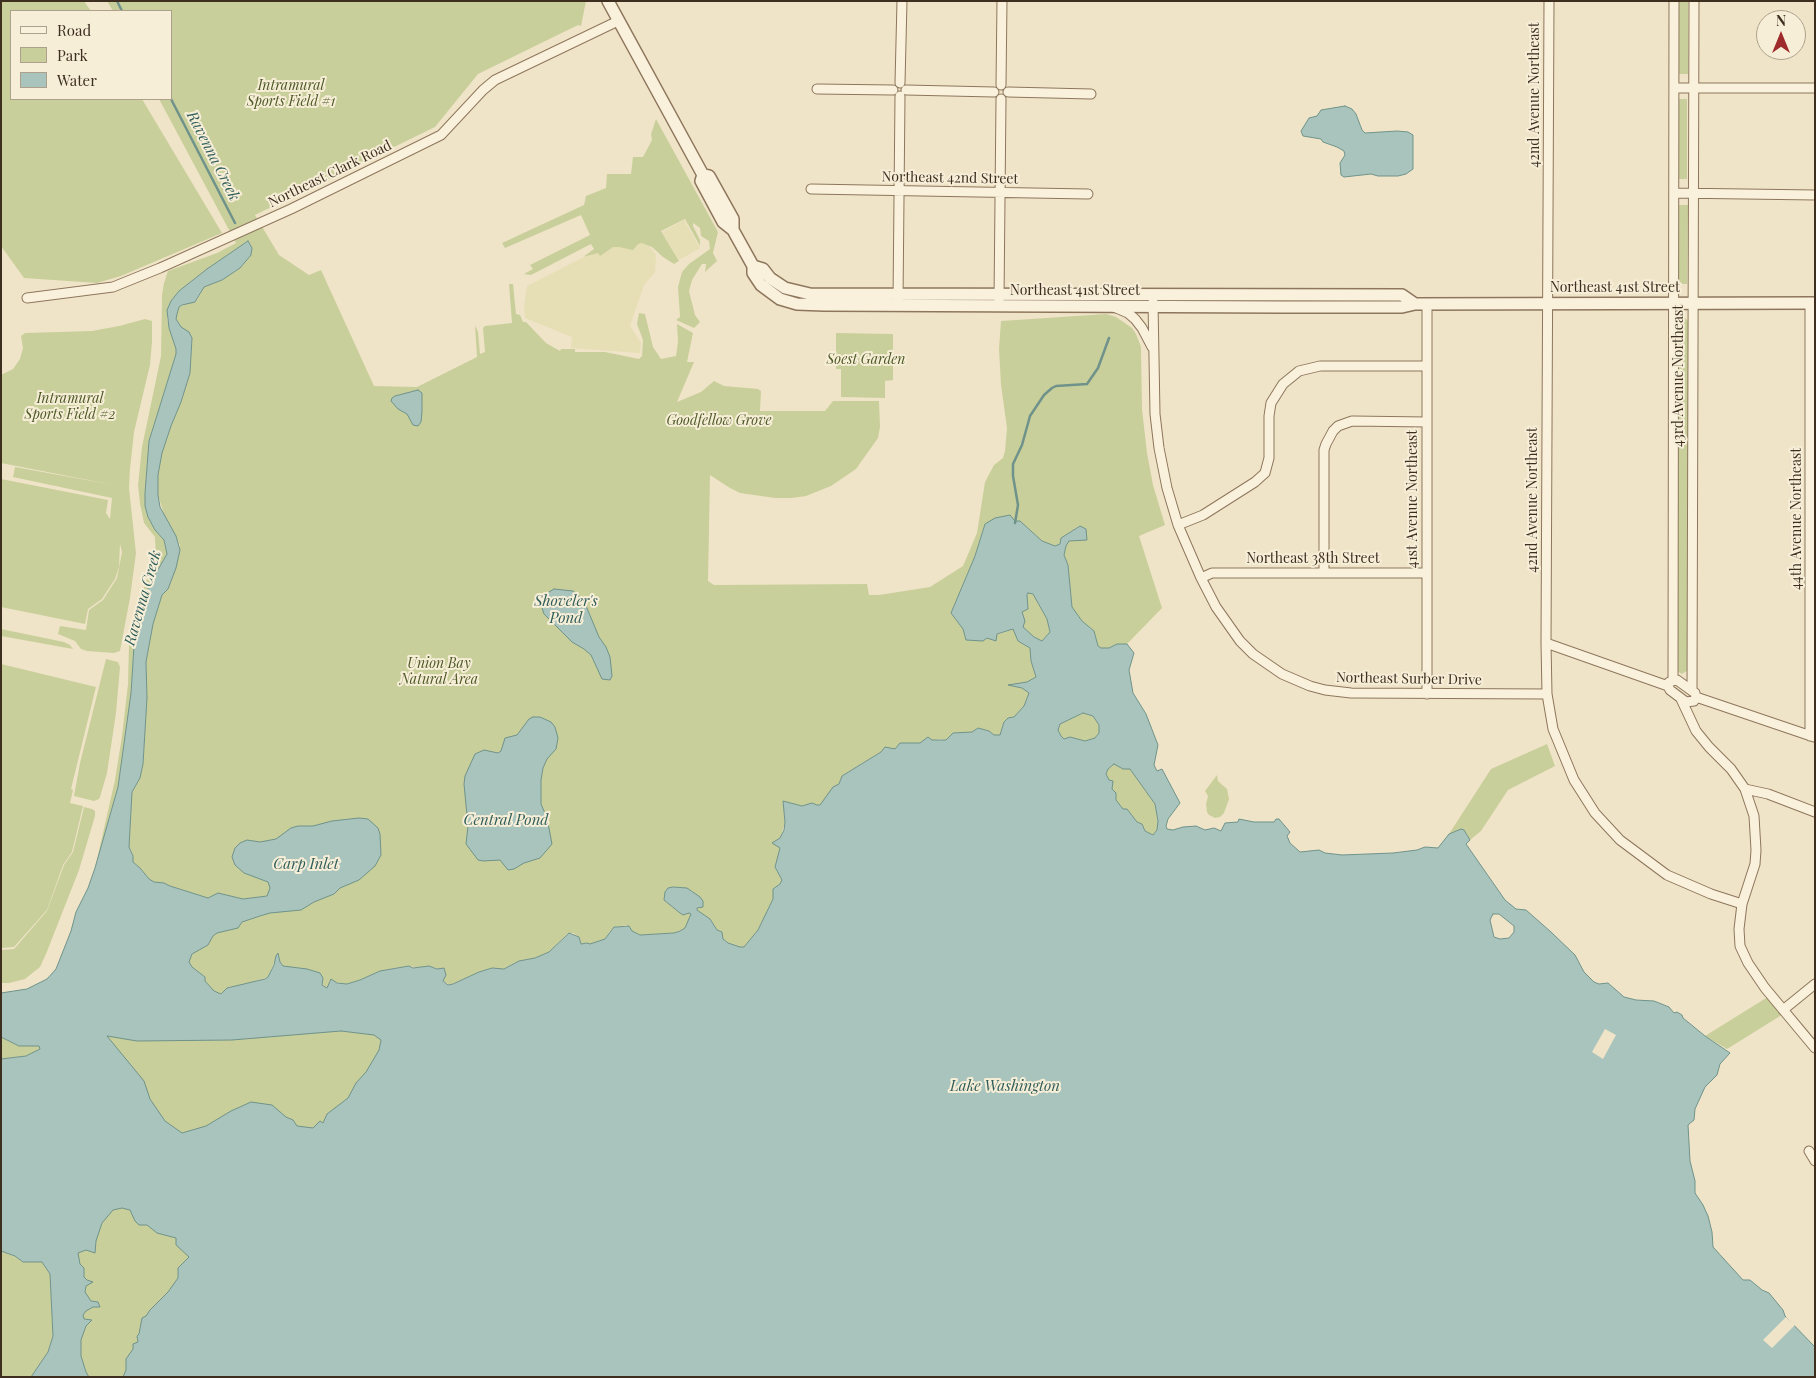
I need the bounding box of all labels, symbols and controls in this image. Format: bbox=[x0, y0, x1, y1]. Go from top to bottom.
legend bbox=[10, 10, 172, 100]
north arrow bbox=[1756, 10, 1806, 60]
text: N bbox=[1776, 11, 1786, 30]
text: Road bbox=[57, 20, 91, 40]
street label: 42nd Avenue Northeast bbox=[1527, 22, 1543, 168]
text: Park bbox=[57, 45, 88, 65]
text: Water bbox=[57, 70, 97, 90]
park label: Intramural Sports Field #1 bbox=[247, 78, 335, 110]
water label: Ravenna Creek bbox=[183, 108, 243, 204]
street label: Northeast Clark Road bbox=[266, 137, 394, 211]
street label: Northeast 42nd Street bbox=[882, 168, 1018, 188]
street label: Northeast 41st Street bbox=[1550, 280, 1680, 296]
street label: Northeast 41st Street bbox=[1010, 283, 1140, 299]
street label: 43rd Avenue Northeast bbox=[1671, 305, 1687, 447]
park label: Soest Garden bbox=[827, 352, 905, 368]
park label: Intramural Sports Field #2 bbox=[25, 391, 115, 424]
park label: Goodfellow Grove bbox=[666, 413, 772, 429]
street label: 42nd Avenue Northeast bbox=[1525, 427, 1541, 573]
street label: 41st Avenue Northeast bbox=[1405, 430, 1421, 568]
street label: 44th Avenue Northeast bbox=[1789, 448, 1805, 590]
water label: Ravenna Creek bbox=[121, 548, 165, 648]
street label: Northeast 38th Street bbox=[1246, 551, 1380, 567]
water label: Shoveler's Pond bbox=[534, 592, 598, 627]
park label: Union Bay Natural Area bbox=[400, 656, 478, 689]
street label: Northeast Surber Drive bbox=[1336, 669, 1482, 689]
water label: Central Pond bbox=[464, 811, 548, 829]
water label: Carp Inlet bbox=[273, 855, 339, 873]
water label: Lake Washington bbox=[950, 1077, 1060, 1095]

